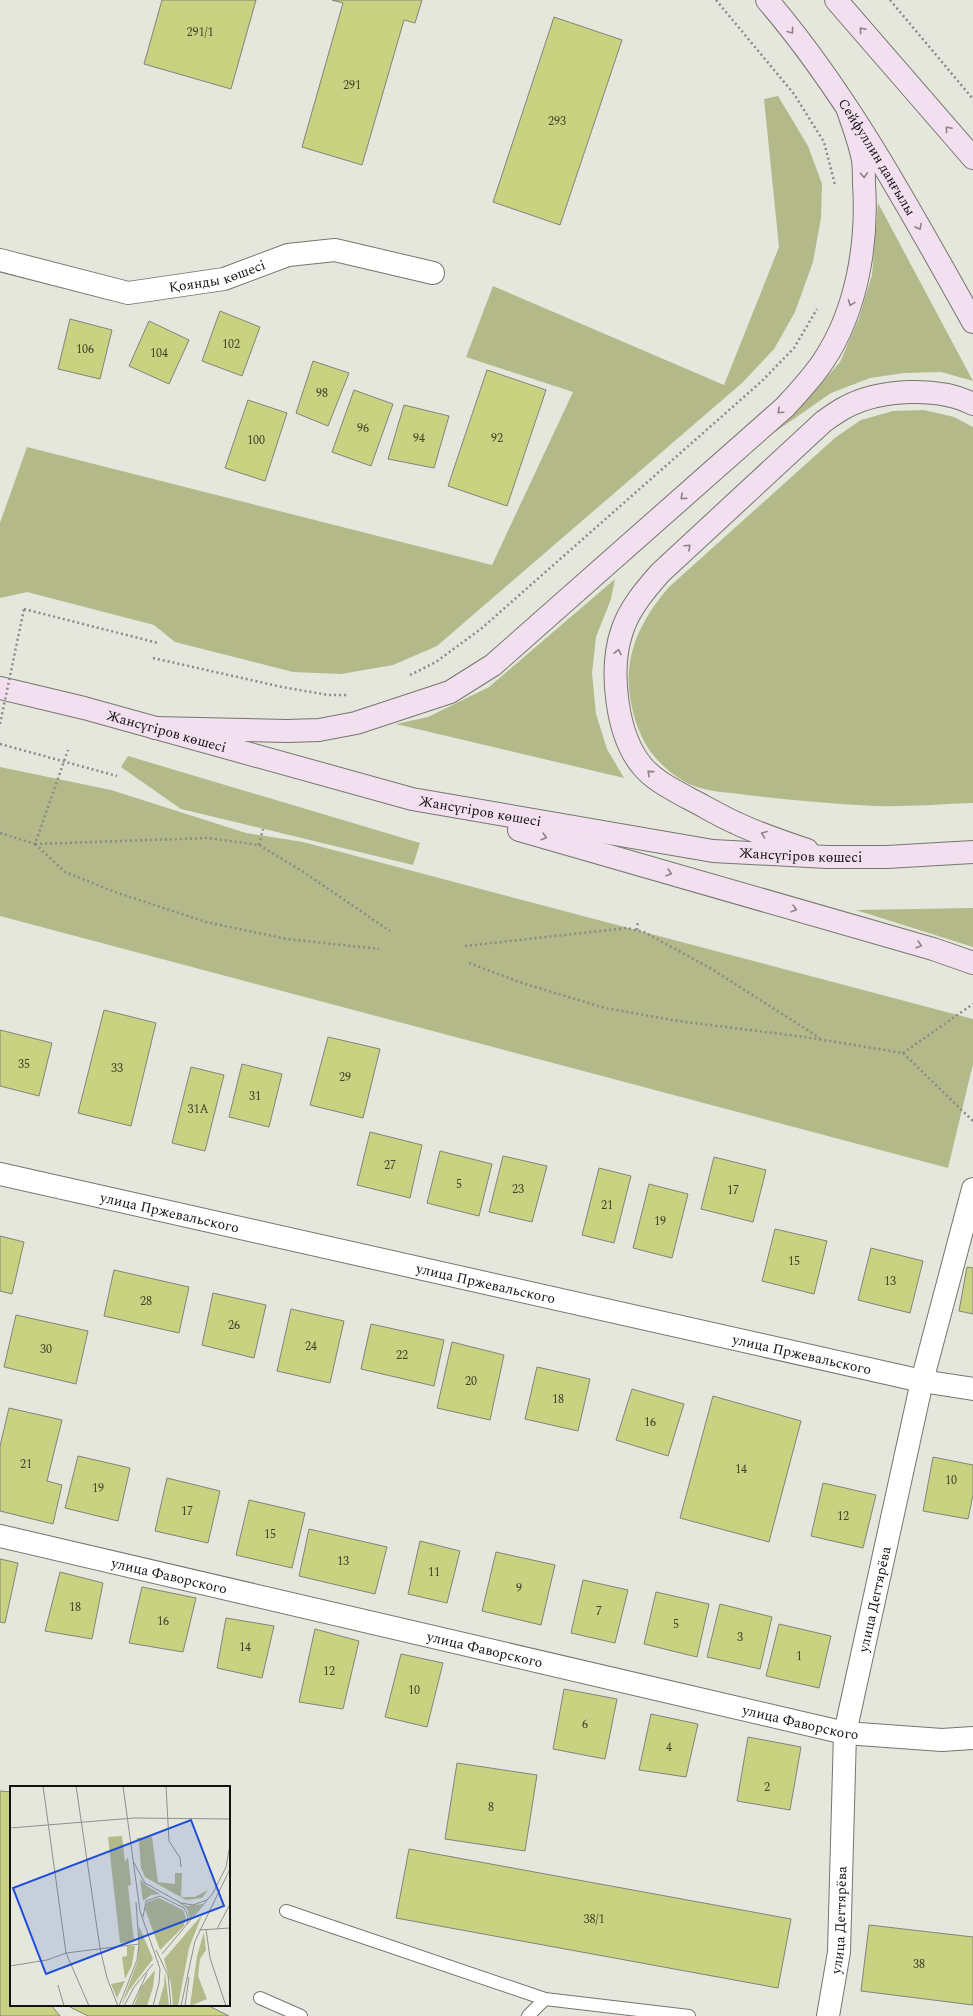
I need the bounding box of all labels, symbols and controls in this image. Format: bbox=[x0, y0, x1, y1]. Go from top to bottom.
house number: 291/1 bbox=[186, 23, 214, 42]
one-way arrow bbox=[786, 26, 793, 33]
one-way arrow bbox=[860, 28, 867, 35]
house number: 291 bbox=[343, 76, 361, 95]
street label: Сейфуллин даңғылы bbox=[833, 94, 921, 220]
house number: 293 bbox=[548, 112, 566, 131]
one-way arrow bbox=[945, 126, 952, 133]
one-way arrow bbox=[859, 172, 868, 178]
one-way arrow bbox=[915, 223, 922, 230]
street label: Қоянды көшесі bbox=[167, 254, 268, 298]
one-way arrow bbox=[847, 300, 855, 307]
house number: 102 bbox=[222, 335, 240, 354]
house number: 106 bbox=[76, 340, 94, 359]
house number: 104 bbox=[150, 344, 168, 363]
house number: 98 bbox=[316, 384, 328, 403]
one-way arrow bbox=[777, 406, 785, 413]
house number: 96 bbox=[357, 419, 369, 438]
house number: 94 bbox=[413, 429, 425, 448]
house number: 92 bbox=[491, 429, 503, 448]
house number: 100 bbox=[247, 431, 265, 450]
one-way arrow bbox=[680, 492, 688, 499]
one-way arrow bbox=[684, 545, 691, 552]
one-way arrow bbox=[613, 649, 621, 655]
street label: Жансүгіров көшесі bbox=[104, 705, 229, 758]
one-way arrow bbox=[647, 771, 655, 778]
street label: Жансүгіров көшесі bbox=[418, 790, 543, 832]
one-way arrow bbox=[761, 831, 768, 839]
one-way arrow bbox=[540, 832, 547, 841]
street label: Жансүгіров көшесі bbox=[738, 842, 862, 868]
one-way arrow bbox=[665, 868, 672, 877]
one-way arrow bbox=[790, 904, 797, 913]
one-way arrow bbox=[915, 940, 922, 949]
house number: 35 bbox=[18, 1055, 30, 1074]
house number: 33 bbox=[111, 1059, 123, 1078]
house number: 29 bbox=[339, 1068, 351, 1087]
house number: 31 bbox=[249, 1087, 261, 1106]
house number: 31А bbox=[187, 1100, 209, 1119]
house number: 27 bbox=[384, 1156, 396, 1175]
house number: 5 bbox=[456, 1175, 462, 1194]
house number: 23 bbox=[512, 1180, 524, 1199]
house number: 17 bbox=[727, 1181, 739, 1200]
street label: улица Пржевальского bbox=[97, 1187, 241, 1238]
house number: 21 bbox=[601, 1196, 613, 1215]
house number: 19 bbox=[654, 1212, 666, 1231]
house number: 15 bbox=[788, 1252, 800, 1271]
street label: улица Пржевальского bbox=[413, 1258, 557, 1309]
house number: 13 bbox=[884, 1272, 896, 1291]
house number: 28 bbox=[140, 1292, 152, 1311]
house number: 26 bbox=[228, 1316, 240, 1335]
street label: улица Пржевальского bbox=[729, 1329, 873, 1380]
house number: 24 bbox=[305, 1337, 317, 1356]
house number: 30 bbox=[40, 1340, 52, 1359]
house number: 22 bbox=[396, 1346, 408, 1365]
house number: 20 bbox=[465, 1372, 477, 1391]
house number: 18 bbox=[552, 1390, 564, 1409]
house number: 16 bbox=[644, 1413, 656, 1432]
house number: 21 bbox=[20, 1455, 32, 1474]
house number: 14 bbox=[735, 1460, 747, 1479]
house number: 10 bbox=[945, 1471, 957, 1490]
house number: 19 bbox=[92, 1479, 104, 1498]
house number: 17 bbox=[181, 1502, 193, 1521]
house number: 12 bbox=[837, 1507, 849, 1526]
house number: 15 bbox=[264, 1525, 276, 1544]
street label: улица Дегтярёва bbox=[853, 1544, 897, 1655]
street label: улица Фаворского bbox=[108, 1552, 229, 1600]
house number: 13 bbox=[337, 1552, 349, 1571]
house number: 11 bbox=[428, 1563, 440, 1582]
house number: 9 bbox=[516, 1579, 522, 1598]
house number: 18 bbox=[69, 1598, 81, 1617]
house number: 7 bbox=[596, 1602, 602, 1621]
house number: 16 bbox=[157, 1612, 169, 1631]
house number: 5 bbox=[673, 1615, 679, 1634]
street label: улица Фаворского bbox=[424, 1626, 545, 1673]
house number: 3 bbox=[737, 1628, 743, 1647]
house number: 14 bbox=[239, 1638, 251, 1657]
house number: 1 bbox=[796, 1647, 802, 1666]
house number: 12 bbox=[323, 1662, 335, 1681]
house number: 10 bbox=[408, 1681, 420, 1700]
street label: улица Фаворского bbox=[739, 1699, 859, 1745]
house number: 6 bbox=[582, 1715, 588, 1734]
house number: 4 bbox=[666, 1738, 672, 1757]
house number: 2 bbox=[764, 1778, 770, 1797]
inset map bbox=[10, 1786, 230, 2006]
house number: 8 bbox=[488, 1798, 494, 1817]
street label: улица Дегтярёва bbox=[825, 1866, 852, 1976]
house number: 38/1 bbox=[583, 1910, 605, 1929]
house number: 38 bbox=[913, 1955, 925, 1974]

